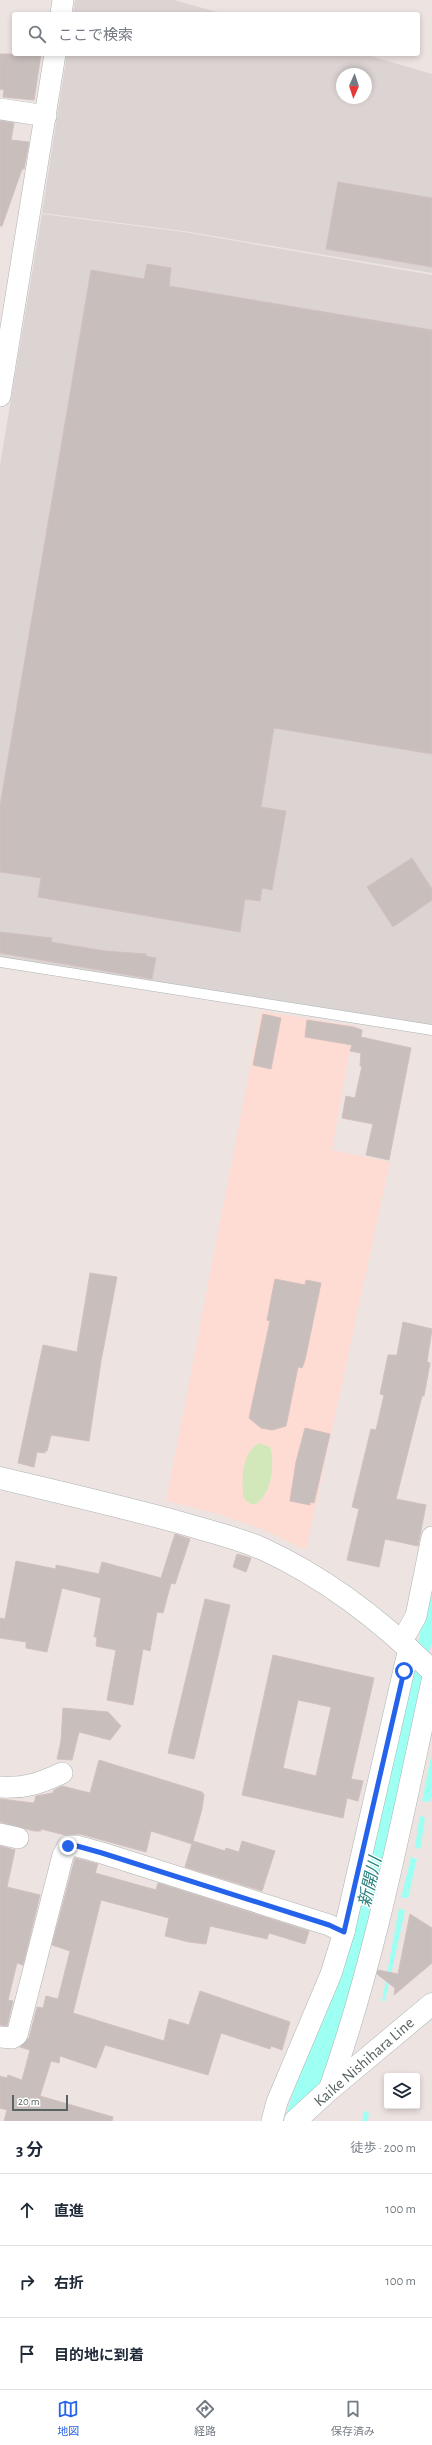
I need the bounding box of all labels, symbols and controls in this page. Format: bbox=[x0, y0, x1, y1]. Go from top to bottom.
search box bbox=[12, 12, 420, 56]
icon: search bbox=[26, 23, 48, 45]
text: ここで検索 bbox=[58, 28, 133, 43]
north arrow bbox=[336, 68, 372, 104]
route start bbox=[395, 1662, 413, 1680]
route end bbox=[59, 1837, 77, 1855]
water label: 新開川 bbox=[355, 1853, 384, 1909]
street label: Kaike Nishihara Line bbox=[311, 2014, 417, 2110]
map controls bbox=[384, 2073, 420, 2109]
button: layers bbox=[384, 2073, 420, 2109]
scale bar bbox=[12, 2093, 68, 2112]
text: 20 m bbox=[18, 2096, 39, 2107]
text: 3 分 bbox=[16, 2141, 43, 2158]
text: 徒歩 · 200 m bbox=[351, 2142, 416, 2155]
icon: ahead bbox=[16, 2199, 38, 2221]
text: 100 m bbox=[385, 2203, 416, 2216]
text: 直進 bbox=[54, 2204, 84, 2219]
icon: right bbox=[16, 2271, 38, 2293]
text: 100 m bbox=[385, 2275, 416, 2288]
text: 右折 bbox=[54, 2276, 84, 2291]
icon: arrive bbox=[16, 2343, 38, 2365]
text: 目的地に到着 bbox=[54, 2348, 144, 2363]
tab: 地図 bbox=[57, 2398, 79, 2438]
tab: 経路 bbox=[194, 2398, 216, 2438]
tab: 保存済み bbox=[331, 2398, 375, 2438]

